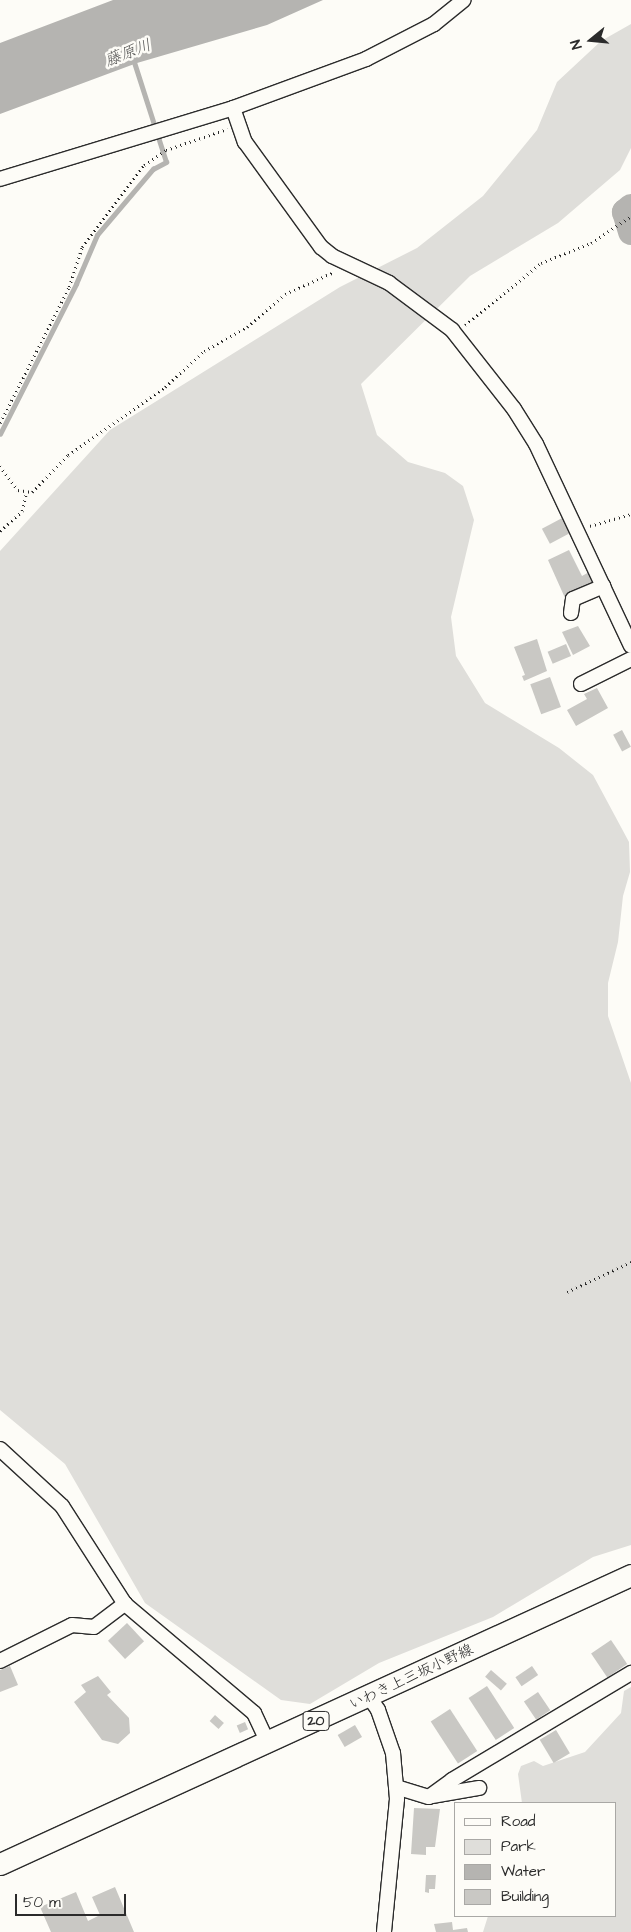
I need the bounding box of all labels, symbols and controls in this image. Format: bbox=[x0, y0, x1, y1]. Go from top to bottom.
north arrow bbox=[566, 15, 616, 65]
water label: 藤原川 bbox=[102, 35, 154, 71]
text: N bbox=[566, 37, 588, 52]
street label: いわき上三坂小野線 bbox=[346, 1640, 476, 1714]
road number: 20 bbox=[302, 1710, 330, 1732]
legend bbox=[454, 1802, 616, 1917]
text: Road bbox=[501, 1811, 535, 1832]
text: Park bbox=[501, 1836, 536, 1857]
text: Water bbox=[501, 1861, 545, 1882]
scale bar bbox=[18, 1884, 129, 1916]
text: Building bbox=[501, 1886, 549, 1907]
text: 50 m bbox=[23, 1892, 61, 1913]

